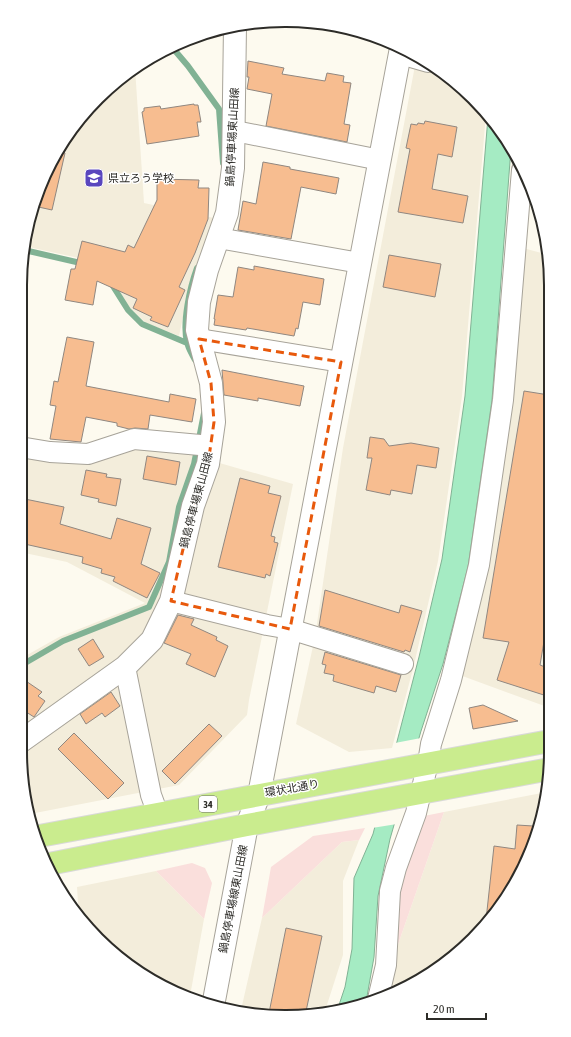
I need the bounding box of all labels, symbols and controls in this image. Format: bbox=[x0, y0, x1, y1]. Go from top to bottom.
street label: 鍋島停車場東山田線 bbox=[223, 87, 241, 187]
school or university icon: 県立ろう学校 bbox=[83, 167, 105, 189]
place label: 県立ろう学校 bbox=[108, 172, 174, 184]
street label: 鍋島停車場東山田線 bbox=[177, 451, 215, 549]
street label: 環状北通り bbox=[264, 777, 320, 799]
road number: 34 bbox=[199, 796, 217, 812]
street label: 鍋島停車場線東山田線 bbox=[217, 844, 249, 954]
scale bar bbox=[427, 995, 486, 1021]
text: 20 m bbox=[433, 1002, 455, 1016]

